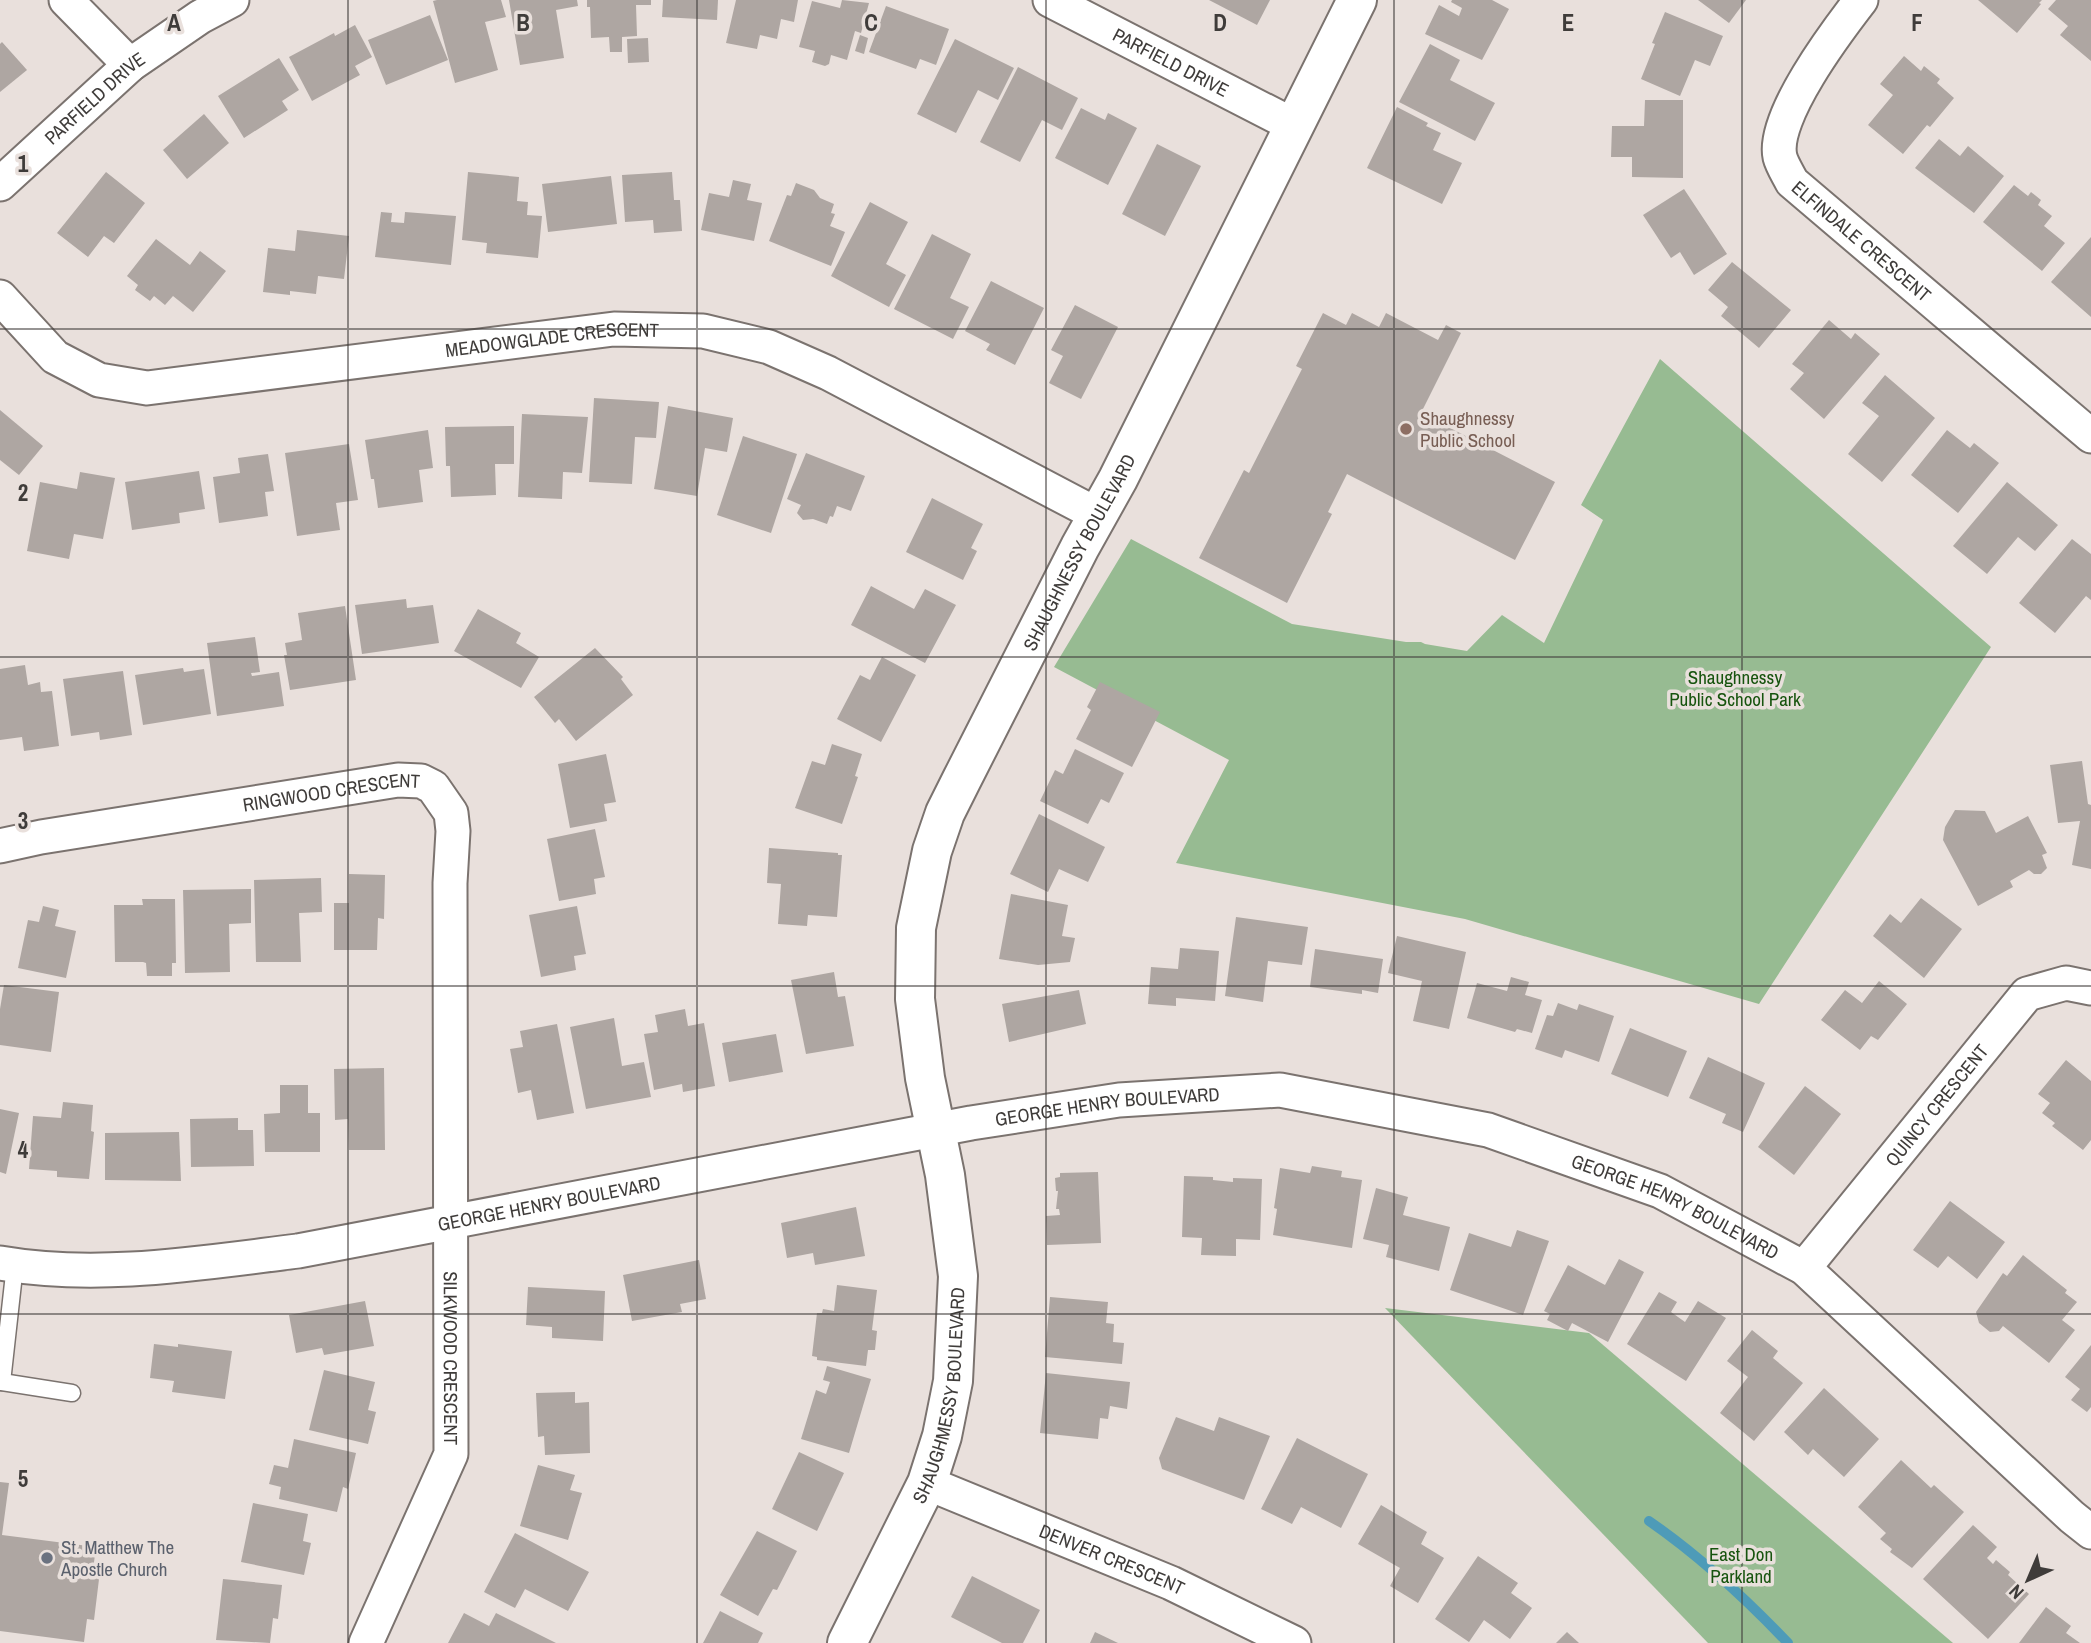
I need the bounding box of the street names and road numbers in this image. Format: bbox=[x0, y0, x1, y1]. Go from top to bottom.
street label: PARFIELD DRIVE bbox=[1110, 23, 1234, 101]
street label: PARFIELD DRIVE bbox=[39, 46, 150, 150]
street label: ELFINDALE CRESCENT bbox=[1786, 174, 1937, 308]
street label: MEADOWGLADE CRESCENT bbox=[444, 316, 660, 363]
street label: SHAUGHNESSY BOULEVARD bbox=[1017, 450, 1141, 655]
street label: RINGWOOD CRESCENT bbox=[241, 767, 421, 818]
street label: QUINCY CRESCENT bbox=[1879, 1038, 1994, 1172]
street label: GEORGE HENRY BOULEVARD bbox=[993, 1081, 1220, 1132]
street label: GEORGE HENRY BOULEVARD bbox=[1568, 1148, 1784, 1265]
street label: GEORGE HENRY BOULEVARD bbox=[436, 1169, 663, 1237]
street label: SILKWOOD CRESCENT bbox=[438, 1271, 464, 1446]
street label: SHAUGHMESSY BOULEVARD bbox=[906, 1287, 970, 1508]
street label: DENVER CRESCENT bbox=[1035, 1517, 1190, 1601]

